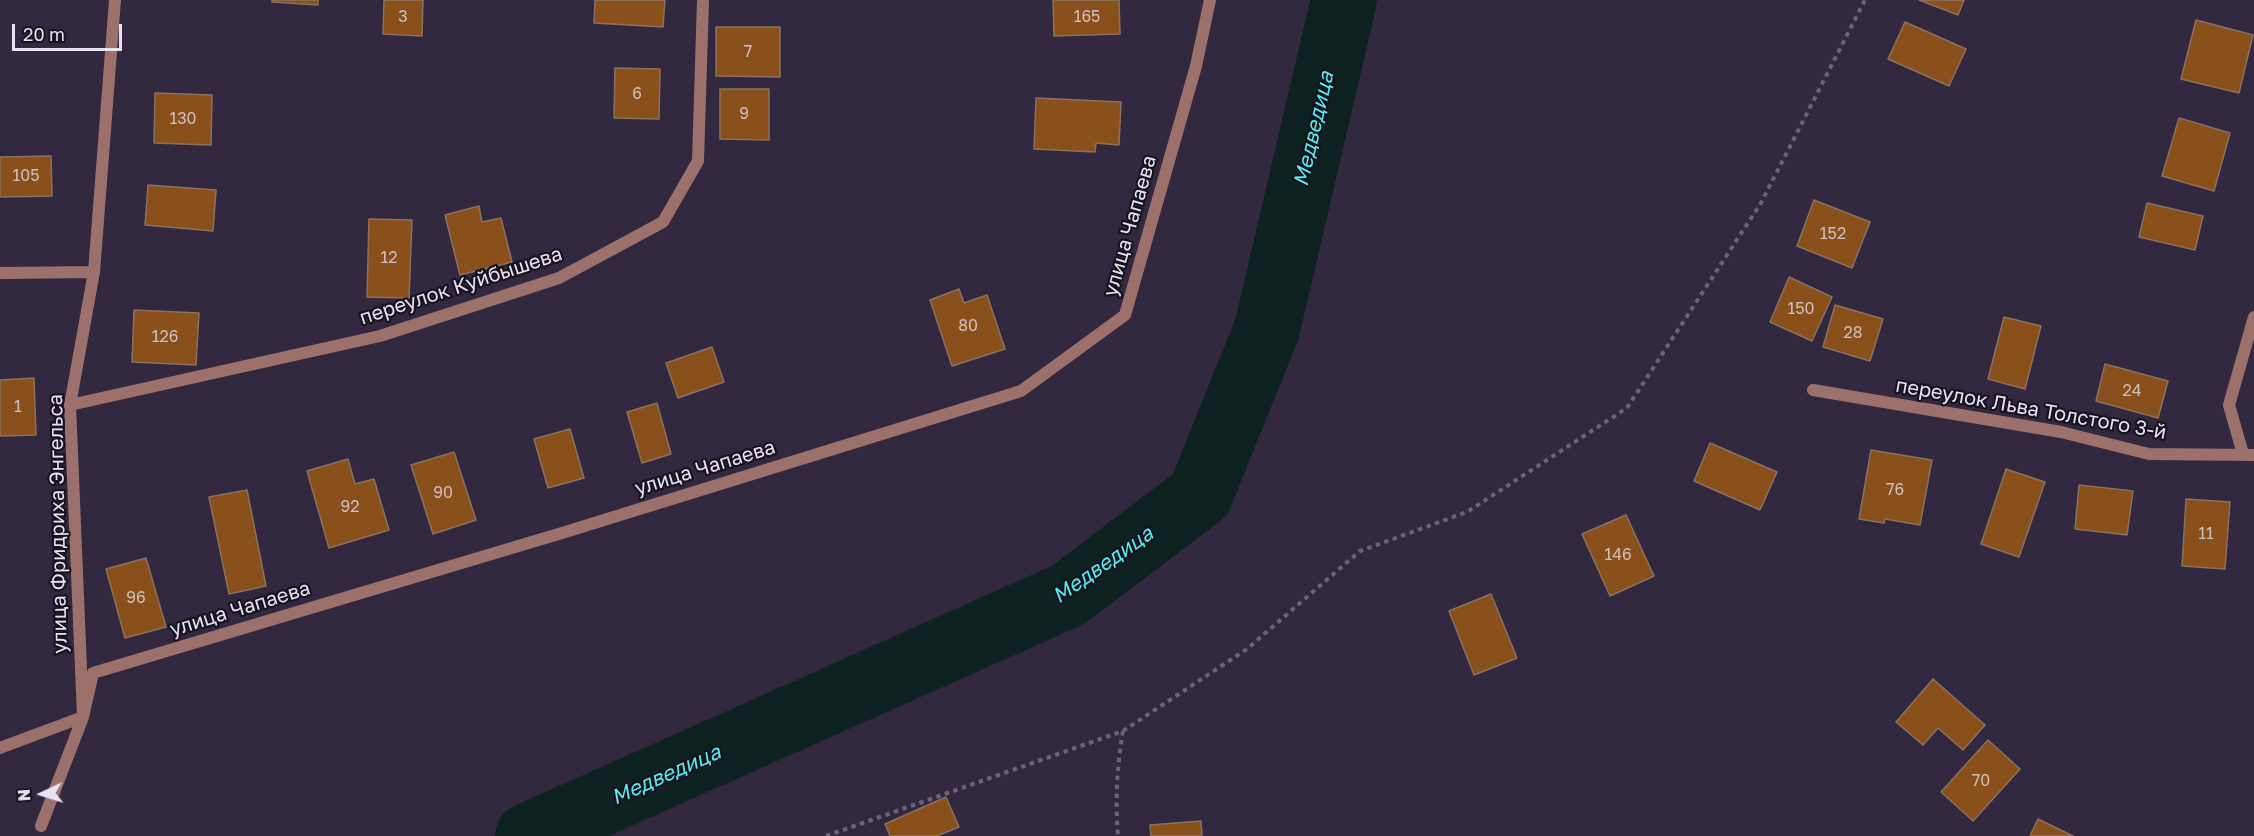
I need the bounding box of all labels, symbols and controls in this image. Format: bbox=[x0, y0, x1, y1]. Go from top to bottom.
house number: 3 bbox=[398, 7, 408, 27]
house number: 165 bbox=[1074, 7, 1100, 27]
scale bar bbox=[15, 12, 124, 50]
text: 20 m bbox=[23, 23, 65, 45]
house number: 7 bbox=[744, 42, 752, 62]
water label: Медведица bbox=[1289, 69, 1339, 189]
house number: 6 bbox=[632, 84, 642, 104]
house number: 9 bbox=[739, 104, 749, 124]
house number: 130 bbox=[169, 109, 197, 129]
street label: улица Чапаева bbox=[1098, 153, 1162, 299]
house number: 105 bbox=[13, 166, 39, 186]
house number: 152 bbox=[1820, 224, 1846, 244]
street label: переулок Куйбышева bbox=[357, 242, 565, 330]
house number: 12 bbox=[380, 248, 398, 268]
house number: 150 bbox=[1788, 299, 1814, 319]
house number: 80 bbox=[958, 316, 978, 336]
house number: 28 bbox=[1843, 323, 1863, 343]
house number: 126 bbox=[152, 327, 178, 347]
street label: переулок Льва Толстого 3-й bbox=[1894, 373, 2168, 445]
house number: 24 bbox=[2122, 381, 2142, 401]
street label: улица Фридриха Энгельса bbox=[44, 394, 72, 654]
house number: 1 bbox=[14, 397, 22, 417]
street label: улица Чапаева bbox=[632, 435, 778, 501]
house number: 76 bbox=[1886, 480, 1904, 500]
house number: 90 bbox=[433, 483, 453, 503]
house number: 92 bbox=[341, 497, 359, 517]
water label: Медведица bbox=[1048, 521, 1158, 609]
house number: 11 bbox=[2198, 524, 2214, 544]
house number: 146 bbox=[1604, 545, 1632, 565]
street label: улица Чапаева bbox=[167, 576, 313, 642]
house number: 96 bbox=[126, 588, 146, 608]
water label: Медведица bbox=[607, 740, 725, 810]
north arrow bbox=[12, 764, 72, 824]
house number: 70 bbox=[1972, 771, 1990, 791]
text: N bbox=[14, 788, 34, 802]

